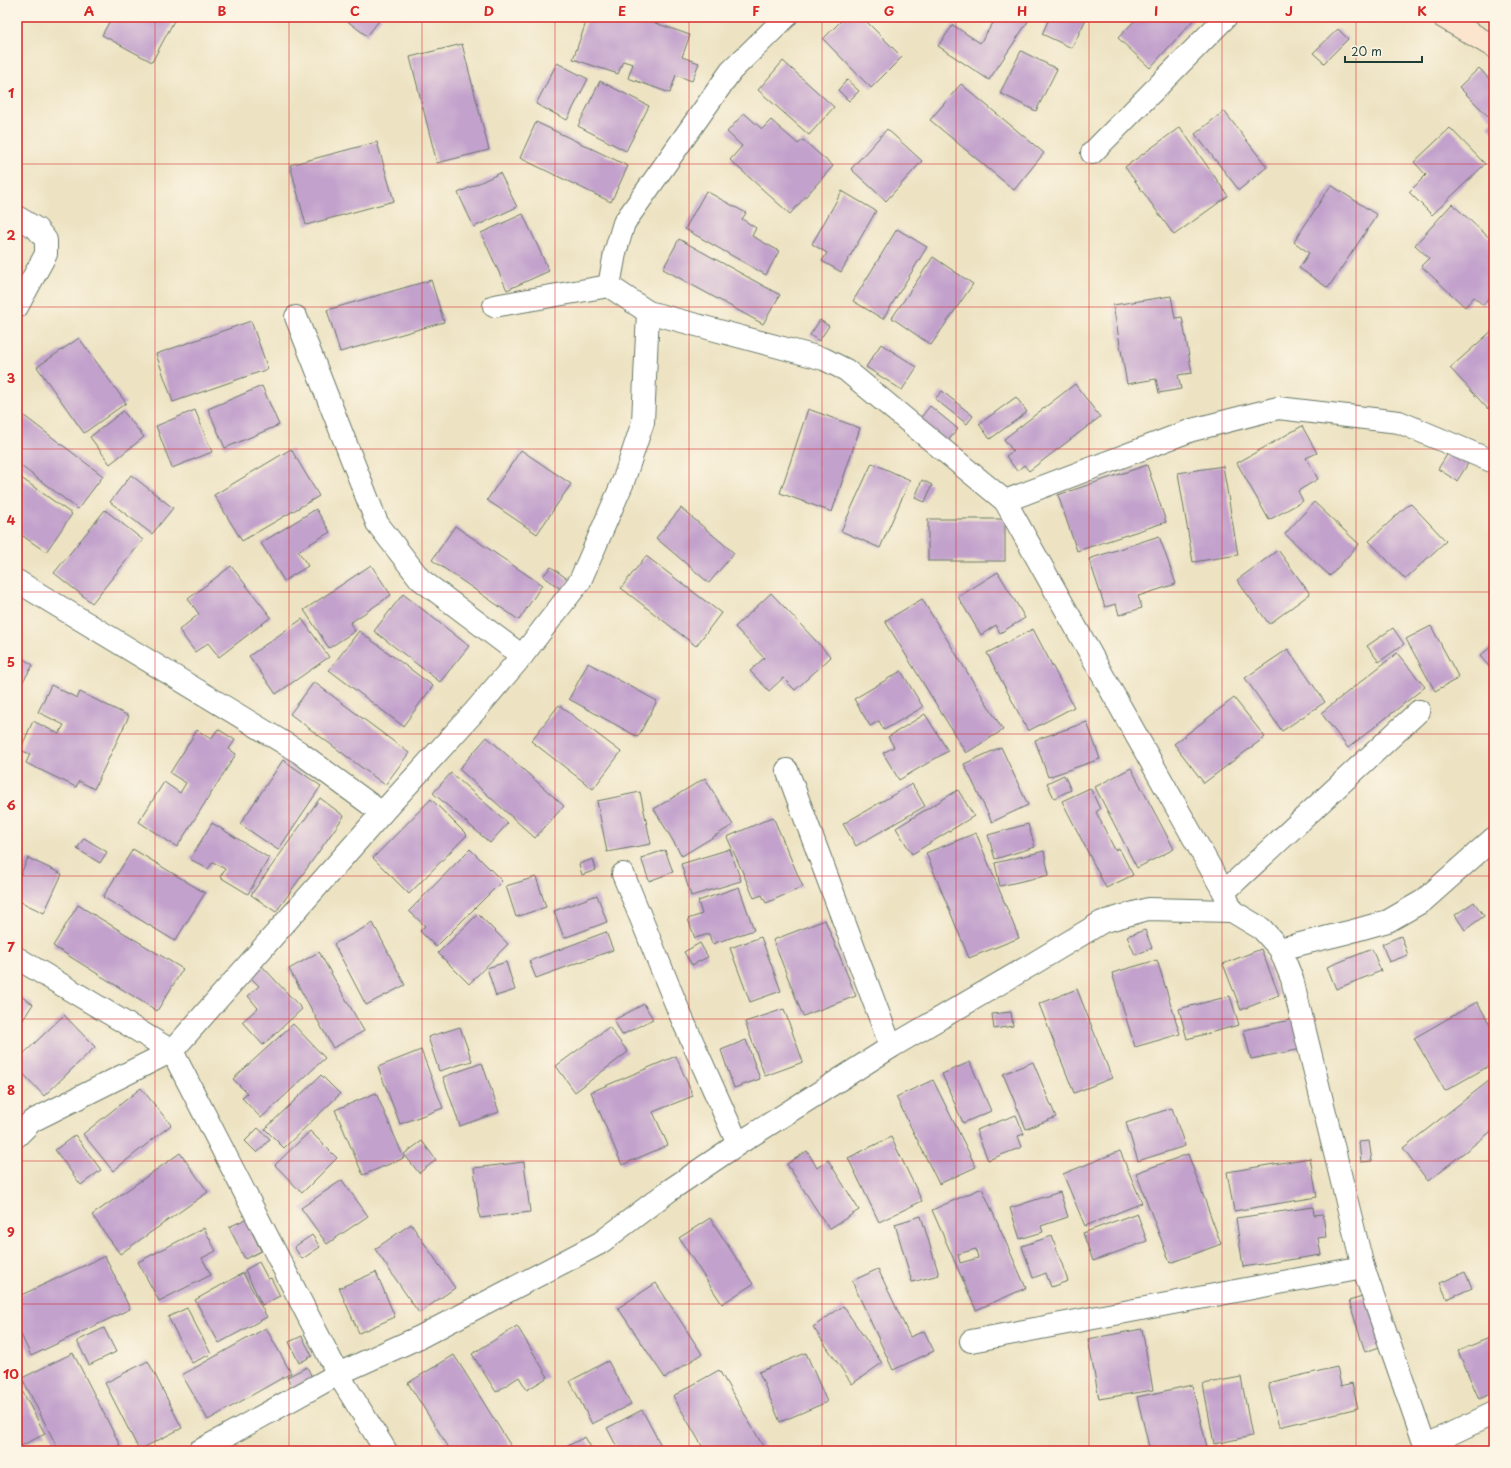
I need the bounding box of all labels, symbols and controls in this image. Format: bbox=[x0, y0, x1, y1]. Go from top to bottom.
text: A bbox=[84, 1, 94, 20]
text: B bbox=[218, 1, 227, 20]
text: C bbox=[350, 1, 360, 20]
text: D bbox=[484, 1, 494, 20]
text: E bbox=[618, 1, 626, 20]
text: F bbox=[752, 1, 760, 20]
text: G bbox=[884, 1, 894, 20]
text: H bbox=[1017, 1, 1027, 20]
text: I bbox=[1154, 1, 1158, 20]
text: J bbox=[1285, 1, 1293, 20]
text: K bbox=[1417, 1, 1427, 20]
scale bar bbox=[1345, 38, 1422, 64]
text: 20 m bbox=[1351, 42, 1382, 60]
text: 1 bbox=[8, 83, 14, 102]
text: 2 bbox=[6, 225, 16, 244]
text: 3 bbox=[7, 368, 16, 387]
text: 4 bbox=[7, 510, 16, 529]
text: 5 bbox=[7, 652, 15, 671]
text: 6 bbox=[6, 795, 16, 814]
text: 7 bbox=[7, 937, 15, 956]
text: 8 bbox=[7, 1080, 15, 1099]
text: 9 bbox=[7, 1222, 15, 1241]
text: 10 bbox=[3, 1364, 19, 1383]

